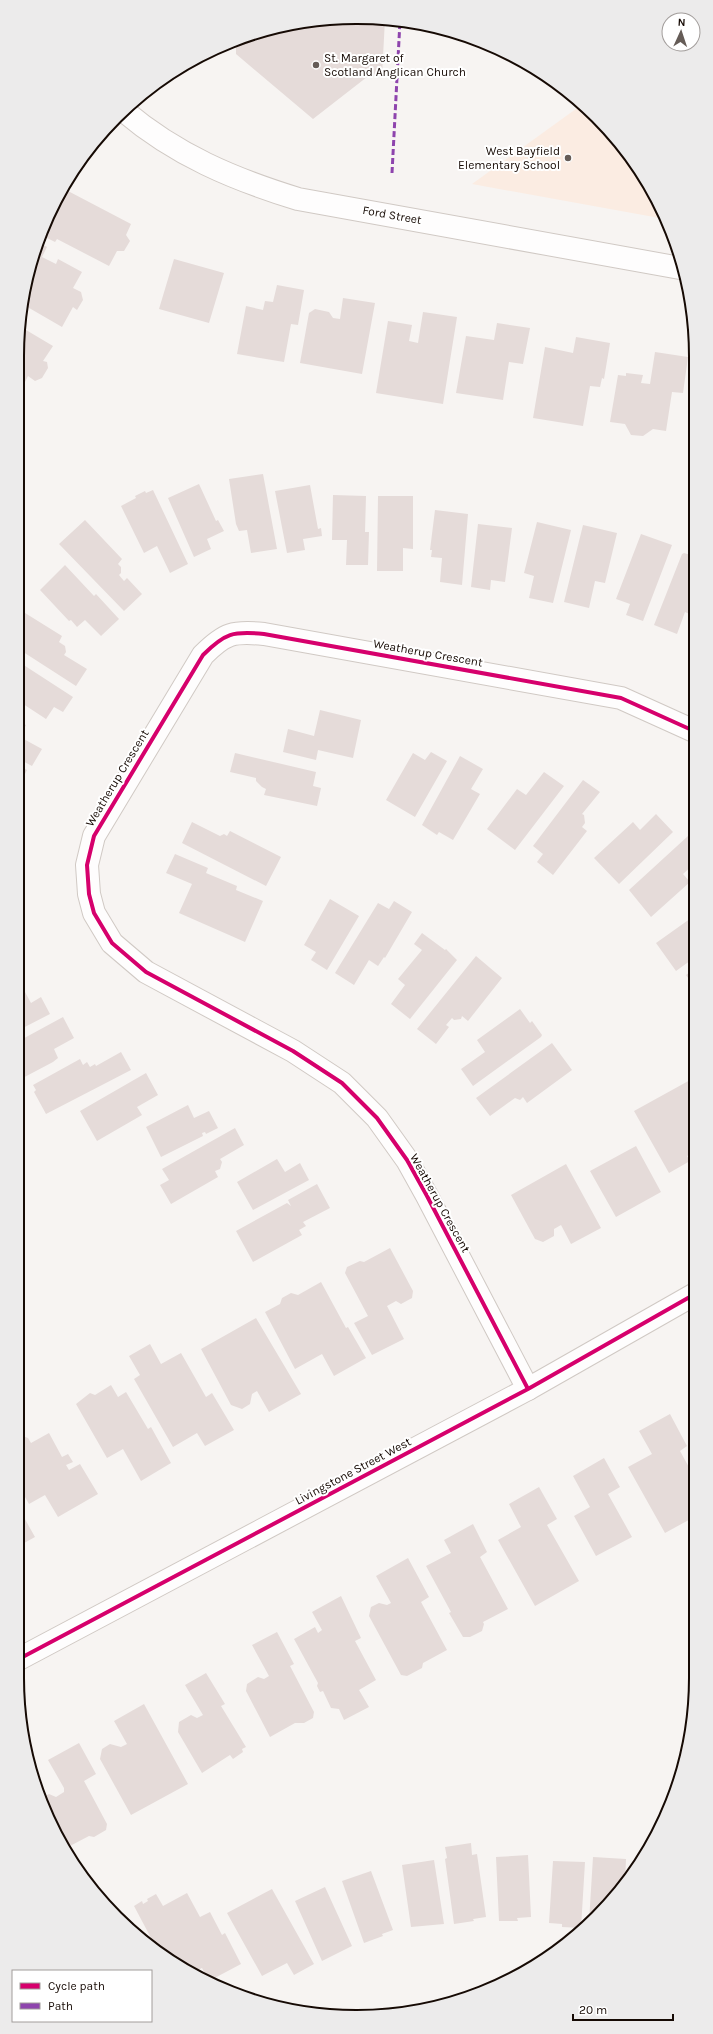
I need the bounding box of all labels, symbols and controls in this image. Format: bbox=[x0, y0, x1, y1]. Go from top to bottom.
north arrow bbox=[661, 12, 701, 52]
text: N bbox=[677, 16, 686, 29]
place label: St. Margaret of Scotland Anglican Church bbox=[324, 51, 466, 79]
marker: St. Margaret of Scotland Anglican Church bbox=[311, 60, 321, 70]
place label: West Bayfield Elementary School bbox=[458, 144, 560, 172]
marker: West Bayfield Elementary School bbox=[563, 153, 573, 163]
street label: Ford Street bbox=[361, 203, 423, 227]
street label: Weatherup Crescent bbox=[372, 636, 484, 670]
street label: Weatherup Crescent bbox=[82, 727, 152, 829]
street label: Weatherup Crescent bbox=[407, 1151, 473, 1255]
street label: Livingstone Street West bbox=[293, 1434, 414, 1508]
legend bbox=[12, 1970, 152, 2022]
text: Cycle path bbox=[48, 1979, 105, 1993]
scale bar bbox=[573, 1996, 673, 2022]
text: Path bbox=[48, 1999, 73, 2013]
text: 20 m bbox=[579, 2003, 607, 2017]

